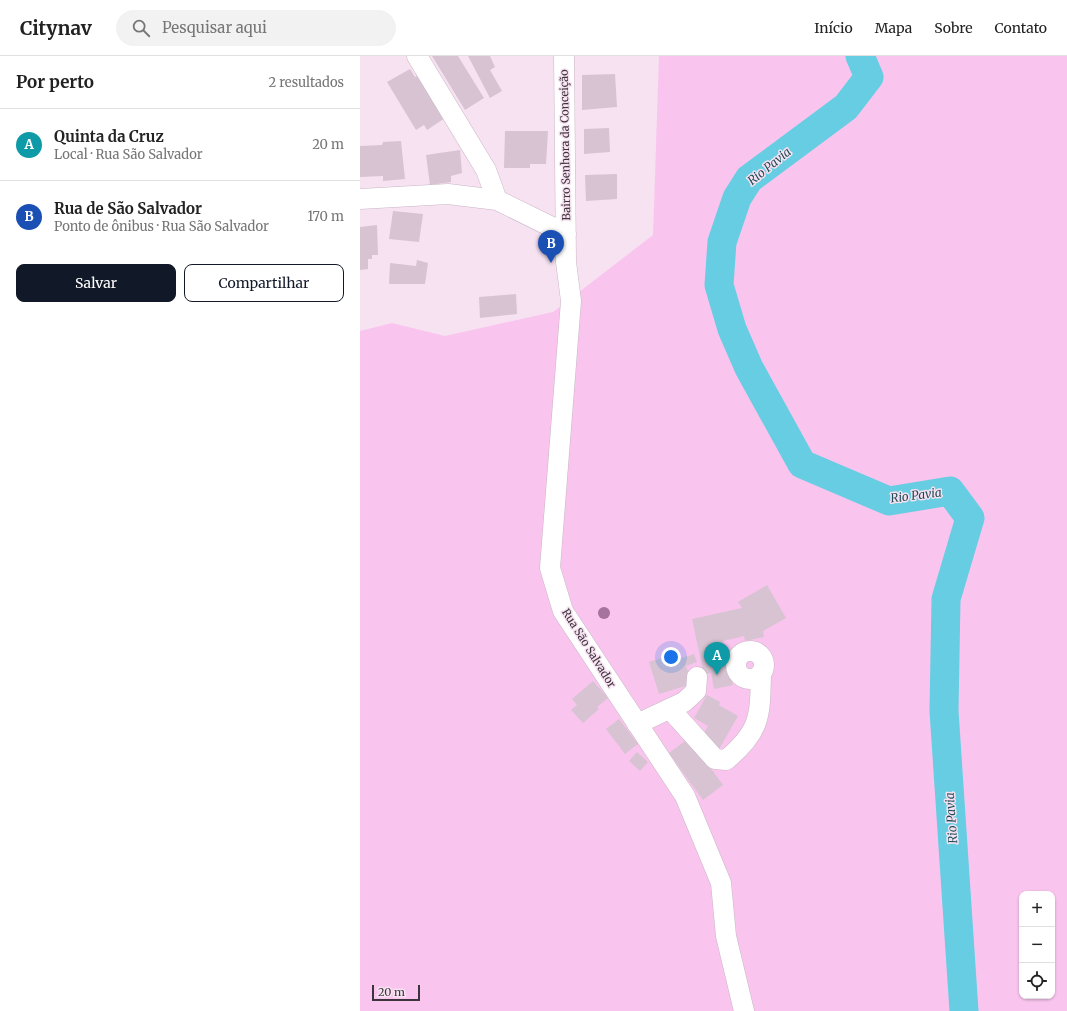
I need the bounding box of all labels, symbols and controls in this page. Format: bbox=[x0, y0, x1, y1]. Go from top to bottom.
search box bbox=[116, 10, 396, 46]
text: Citynav bbox=[20, 16, 92, 40]
icon: search bbox=[130, 17, 152, 39]
text: Pesquisar aqui bbox=[162, 18, 267, 37]
text: Início bbox=[814, 19, 853, 37]
text: Mapa bbox=[875, 19, 912, 37]
text: Sobre bbox=[934, 19, 973, 37]
text: Contato bbox=[995, 19, 1047, 37]
street label: Bairro Senhora da Conceição bbox=[557, 69, 573, 221]
text: Por perto bbox=[16, 71, 94, 93]
text: 2 resultados bbox=[268, 74, 344, 91]
text: Quinta da Cruz bbox=[54, 127, 164, 146]
text: A bbox=[24, 136, 34, 153]
text: 20 m bbox=[312, 136, 344, 153]
water label: Rio Pavia bbox=[744, 144, 794, 188]
text: Local · Rua São Salvador bbox=[54, 146, 203, 163]
text: Rua de São Salvador bbox=[54, 199, 202, 218]
text: B bbox=[24, 208, 34, 225]
text: 170 m bbox=[307, 208, 344, 225]
text: Ponto de ônibus · Rua São Salvador bbox=[54, 218, 269, 235]
pin: B bbox=[538, 230, 564, 263]
button: Salvar bbox=[16, 264, 176, 302]
button: Compartilhar bbox=[184, 264, 344, 302]
water label: Rio Pavia bbox=[890, 484, 942, 506]
street label: Rua São Salvador bbox=[559, 606, 619, 690]
pin: A bbox=[704, 642, 730, 675]
your location bbox=[661, 647, 681, 667]
water label: Rio Pavia bbox=[942, 792, 960, 844]
map controls bbox=[1019, 891, 1055, 999]
button: + bbox=[1019, 891, 1055, 927]
button: − bbox=[1019, 927, 1055, 963]
button: locate bbox=[1019, 963, 1055, 999]
scale bar bbox=[372, 983, 420, 1002]
text: 20 m bbox=[378, 985, 405, 999]

